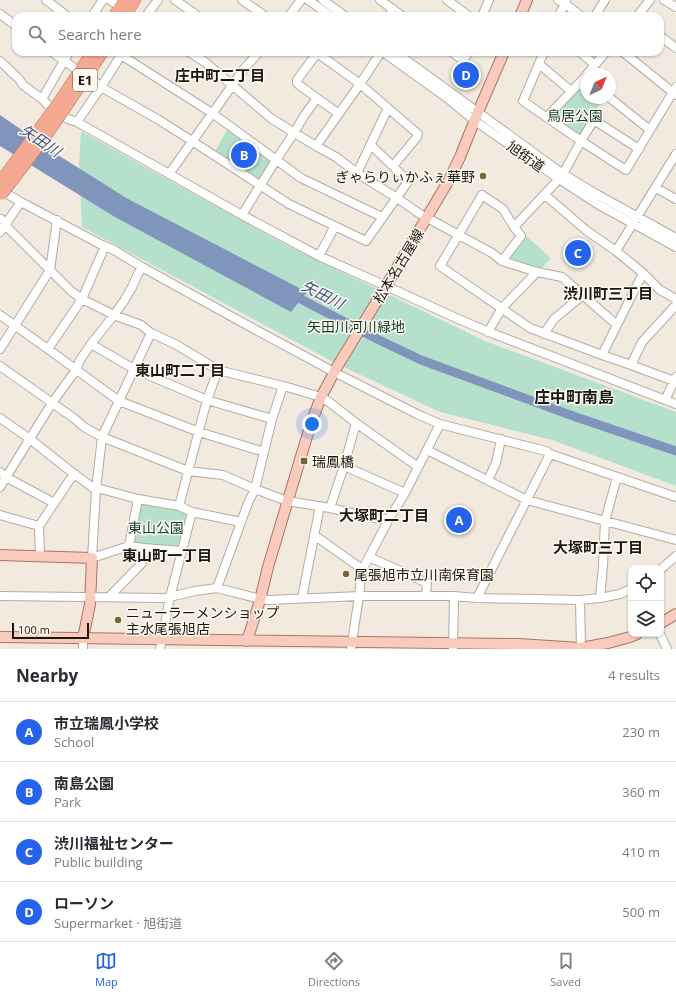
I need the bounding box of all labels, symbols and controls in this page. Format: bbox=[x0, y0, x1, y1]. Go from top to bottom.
search box bbox=[12, 12, 664, 56]
icon: search bbox=[26, 23, 48, 45]
text: Search here bbox=[58, 24, 142, 44]
pin: D bbox=[453, 60, 479, 90]
district label: 庄中町二丁目 bbox=[175, 65, 265, 85]
north arrow bbox=[580, 68, 616, 104]
road number: E1 bbox=[73, 69, 97, 91]
park label: 鳥居公園 bbox=[547, 106, 603, 125]
water label: 矢田川 bbox=[17, 119, 67, 162]
street label: 旭街道 bbox=[503, 136, 549, 176]
pin: B bbox=[231, 140, 257, 170]
place label: ぎゃらりぃかふぇ華野 bbox=[335, 167, 475, 186]
marker: ぎゃらりぃかふぇ華野 bbox=[478, 171, 488, 181]
street label: 松本名古屋線 bbox=[368, 225, 428, 307]
pin: C bbox=[565, 238, 591, 268]
water label: 矢田川 bbox=[298, 275, 349, 314]
district label: 渋川町三丁目 bbox=[563, 283, 653, 303]
park label: 矢田川河川緑地 bbox=[307, 317, 405, 336]
district label: 東山町二丁目 bbox=[135, 360, 225, 380]
district label: 庄中町南島 bbox=[534, 386, 614, 408]
your location bbox=[302, 414, 322, 434]
place label: 瑞鳳橋 bbox=[312, 452, 354, 471]
marker: 瑞鳳橋 bbox=[299, 456, 309, 466]
district label: 大塚町二丁目 bbox=[339, 505, 429, 525]
pin: A bbox=[446, 505, 472, 535]
park label: 東山公園 bbox=[128, 518, 184, 537]
district label: 大塚町三丁目 bbox=[553, 537, 643, 557]
district label: 東山町一丁目 bbox=[122, 545, 212, 565]
place label: 尾張旭市立川南保育園 bbox=[354, 565, 494, 584]
map controls bbox=[628, 565, 664, 637]
button: locate bbox=[628, 565, 664, 601]
marker: 尾張旭市立川南保育園 bbox=[341, 569, 351, 579]
button: layers bbox=[628, 601, 664, 637]
place label: ニューラーメンショップ 主水尾張旭店 bbox=[126, 603, 279, 638]
marker: ニューラーメンショップ 主水尾張旭店 bbox=[113, 615, 123, 625]
scale bar bbox=[12, 621, 89, 640]
text: 100 m bbox=[18, 622, 50, 637]
text: Nearby bbox=[16, 664, 78, 687]
text: 4 results bbox=[608, 666, 660, 684]
text: 市立瑞鳳小学校 bbox=[54, 713, 159, 733]
text: A bbox=[25, 723, 33, 741]
text: 230 m bbox=[622, 723, 660, 741]
text: School bbox=[54, 733, 94, 751]
text: 南島公園 bbox=[54, 773, 114, 793]
text: B bbox=[25, 783, 33, 801]
text: 360 m bbox=[622, 783, 660, 801]
text: Park bbox=[54, 793, 81, 811]
text: 渋川福祉センター bbox=[54, 833, 174, 853]
text: C bbox=[25, 843, 33, 861]
text: 410 m bbox=[622, 843, 660, 861]
text: Public building bbox=[54, 853, 143, 871]
text: ローソン bbox=[54, 893, 114, 913]
text: D bbox=[24, 903, 34, 921]
text: 500 m bbox=[622, 903, 660, 921]
text: Supermarket · 旭街道 bbox=[54, 914, 182, 932]
tab: Map bbox=[95, 950, 118, 989]
tab: Directions bbox=[308, 950, 360, 989]
tab: Saved bbox=[550, 950, 581, 989]

